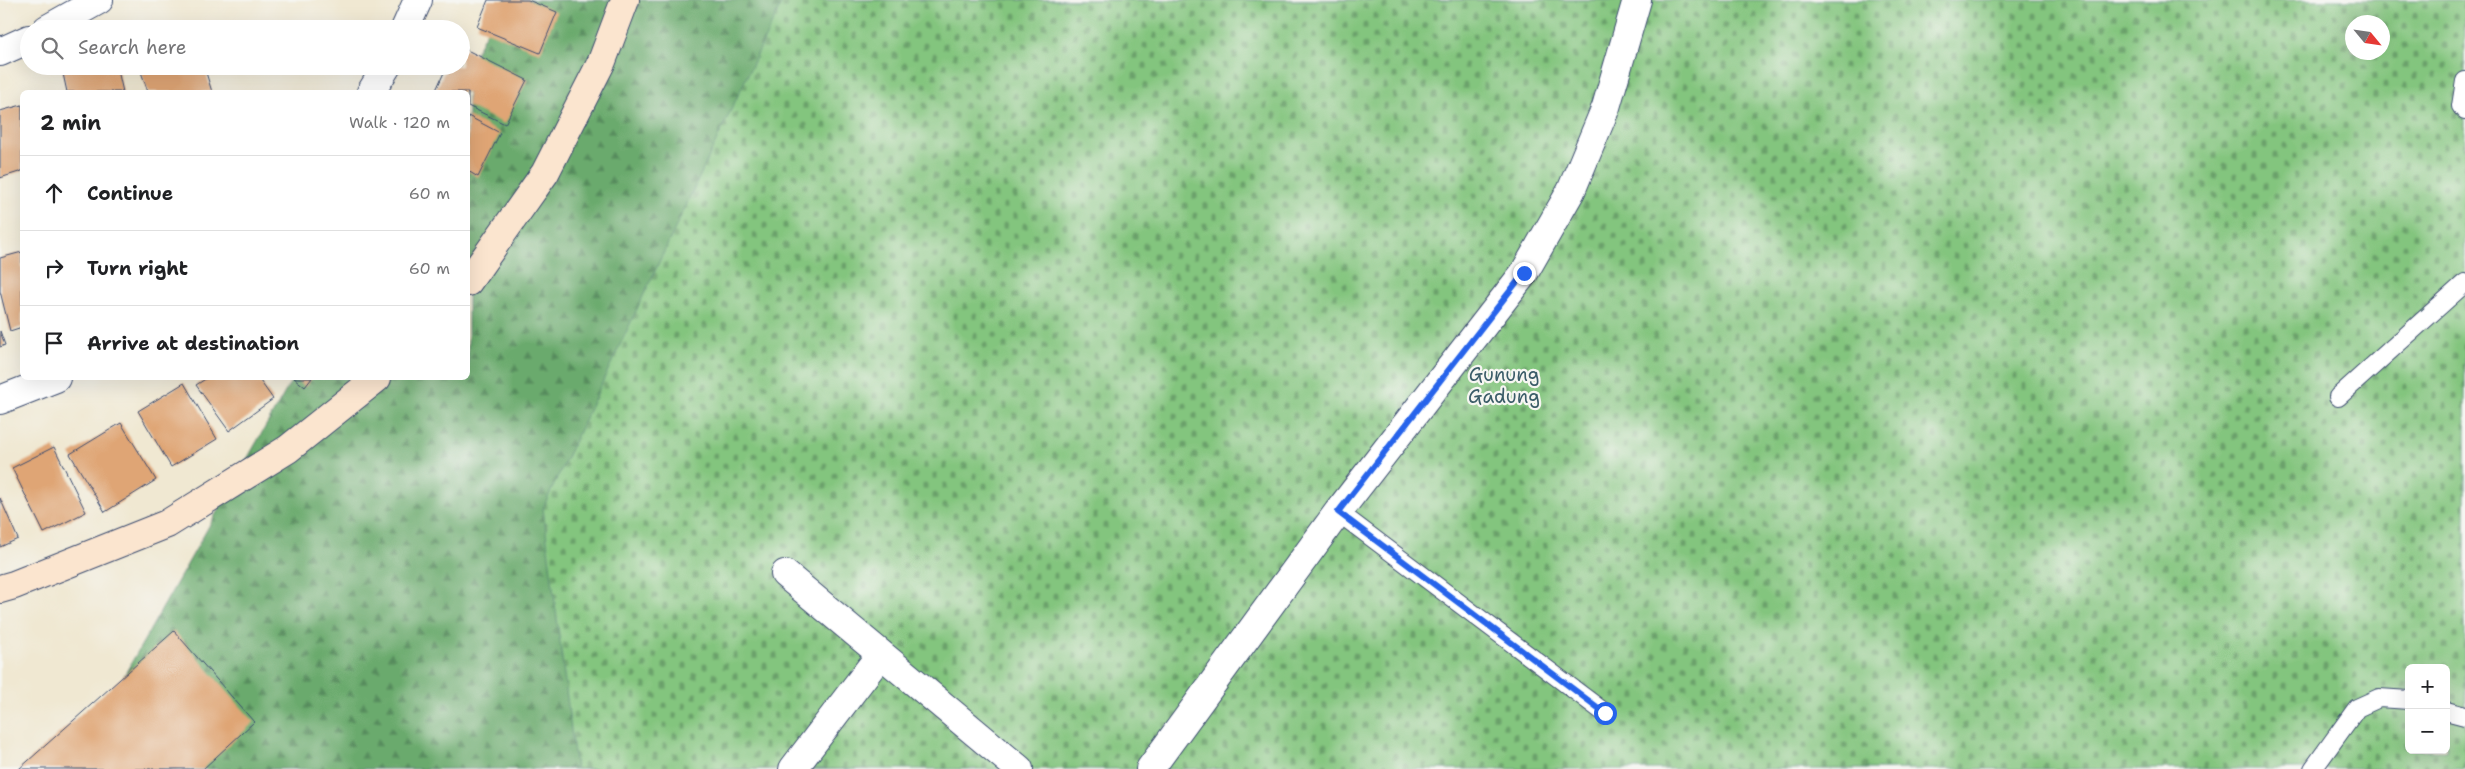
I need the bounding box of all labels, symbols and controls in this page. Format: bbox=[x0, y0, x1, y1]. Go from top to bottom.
north arrow bbox=[2345, 15, 2390, 60]
search box bbox=[20, 20, 470, 75]
icon: search bbox=[38, 34, 66, 62]
text: Search here bbox=[78, 35, 187, 60]
text: 2 min bbox=[40, 109, 101, 137]
text: Walk · 120 m bbox=[349, 112, 450, 133]
icon: ahead bbox=[40, 179, 68, 207]
text: Continue bbox=[87, 181, 173, 206]
text: 60 m bbox=[409, 183, 450, 204]
icon: right bbox=[40, 254, 68, 282]
text: Turn right bbox=[87, 256, 188, 281]
text: 60 m bbox=[409, 258, 450, 279]
route end bbox=[1513, 262, 1536, 285]
icon: arrive bbox=[40, 329, 68, 357]
text: Arrive at destination bbox=[87, 331, 299, 356]
park label: Gunung Gadung bbox=[1468, 362, 1540, 409]
map controls bbox=[2405, 664, 2450, 754]
button: + bbox=[2405, 664, 2450, 709]
route start bbox=[1594, 702, 1617, 725]
button: − bbox=[2405, 709, 2450, 754]

